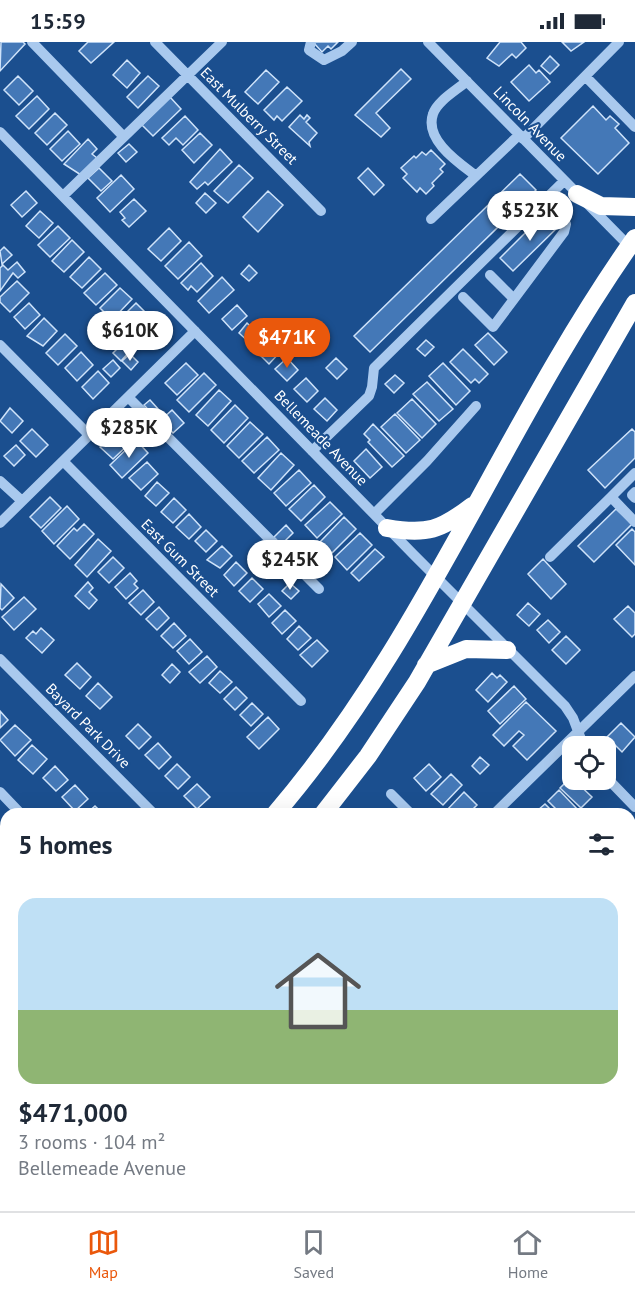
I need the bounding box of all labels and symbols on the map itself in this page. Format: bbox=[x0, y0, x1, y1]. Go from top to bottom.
street label: East Mulberry Street bbox=[197, 63, 302, 168]
street label: Lincoln Avenue bbox=[490, 82, 571, 165]
pin: $523K bbox=[488, 191, 572, 242]
pin: $610K bbox=[88, 311, 172, 362]
pin: $471K bbox=[245, 318, 329, 369]
street label: Bellemeade Avenue bbox=[271, 386, 372, 490]
pin: $285K bbox=[87, 408, 171, 459]
street label: East Gum Street bbox=[137, 515, 223, 601]
pin: $245K bbox=[248, 540, 332, 591]
street label: Bayard Park Drive bbox=[42, 679, 135, 772]

